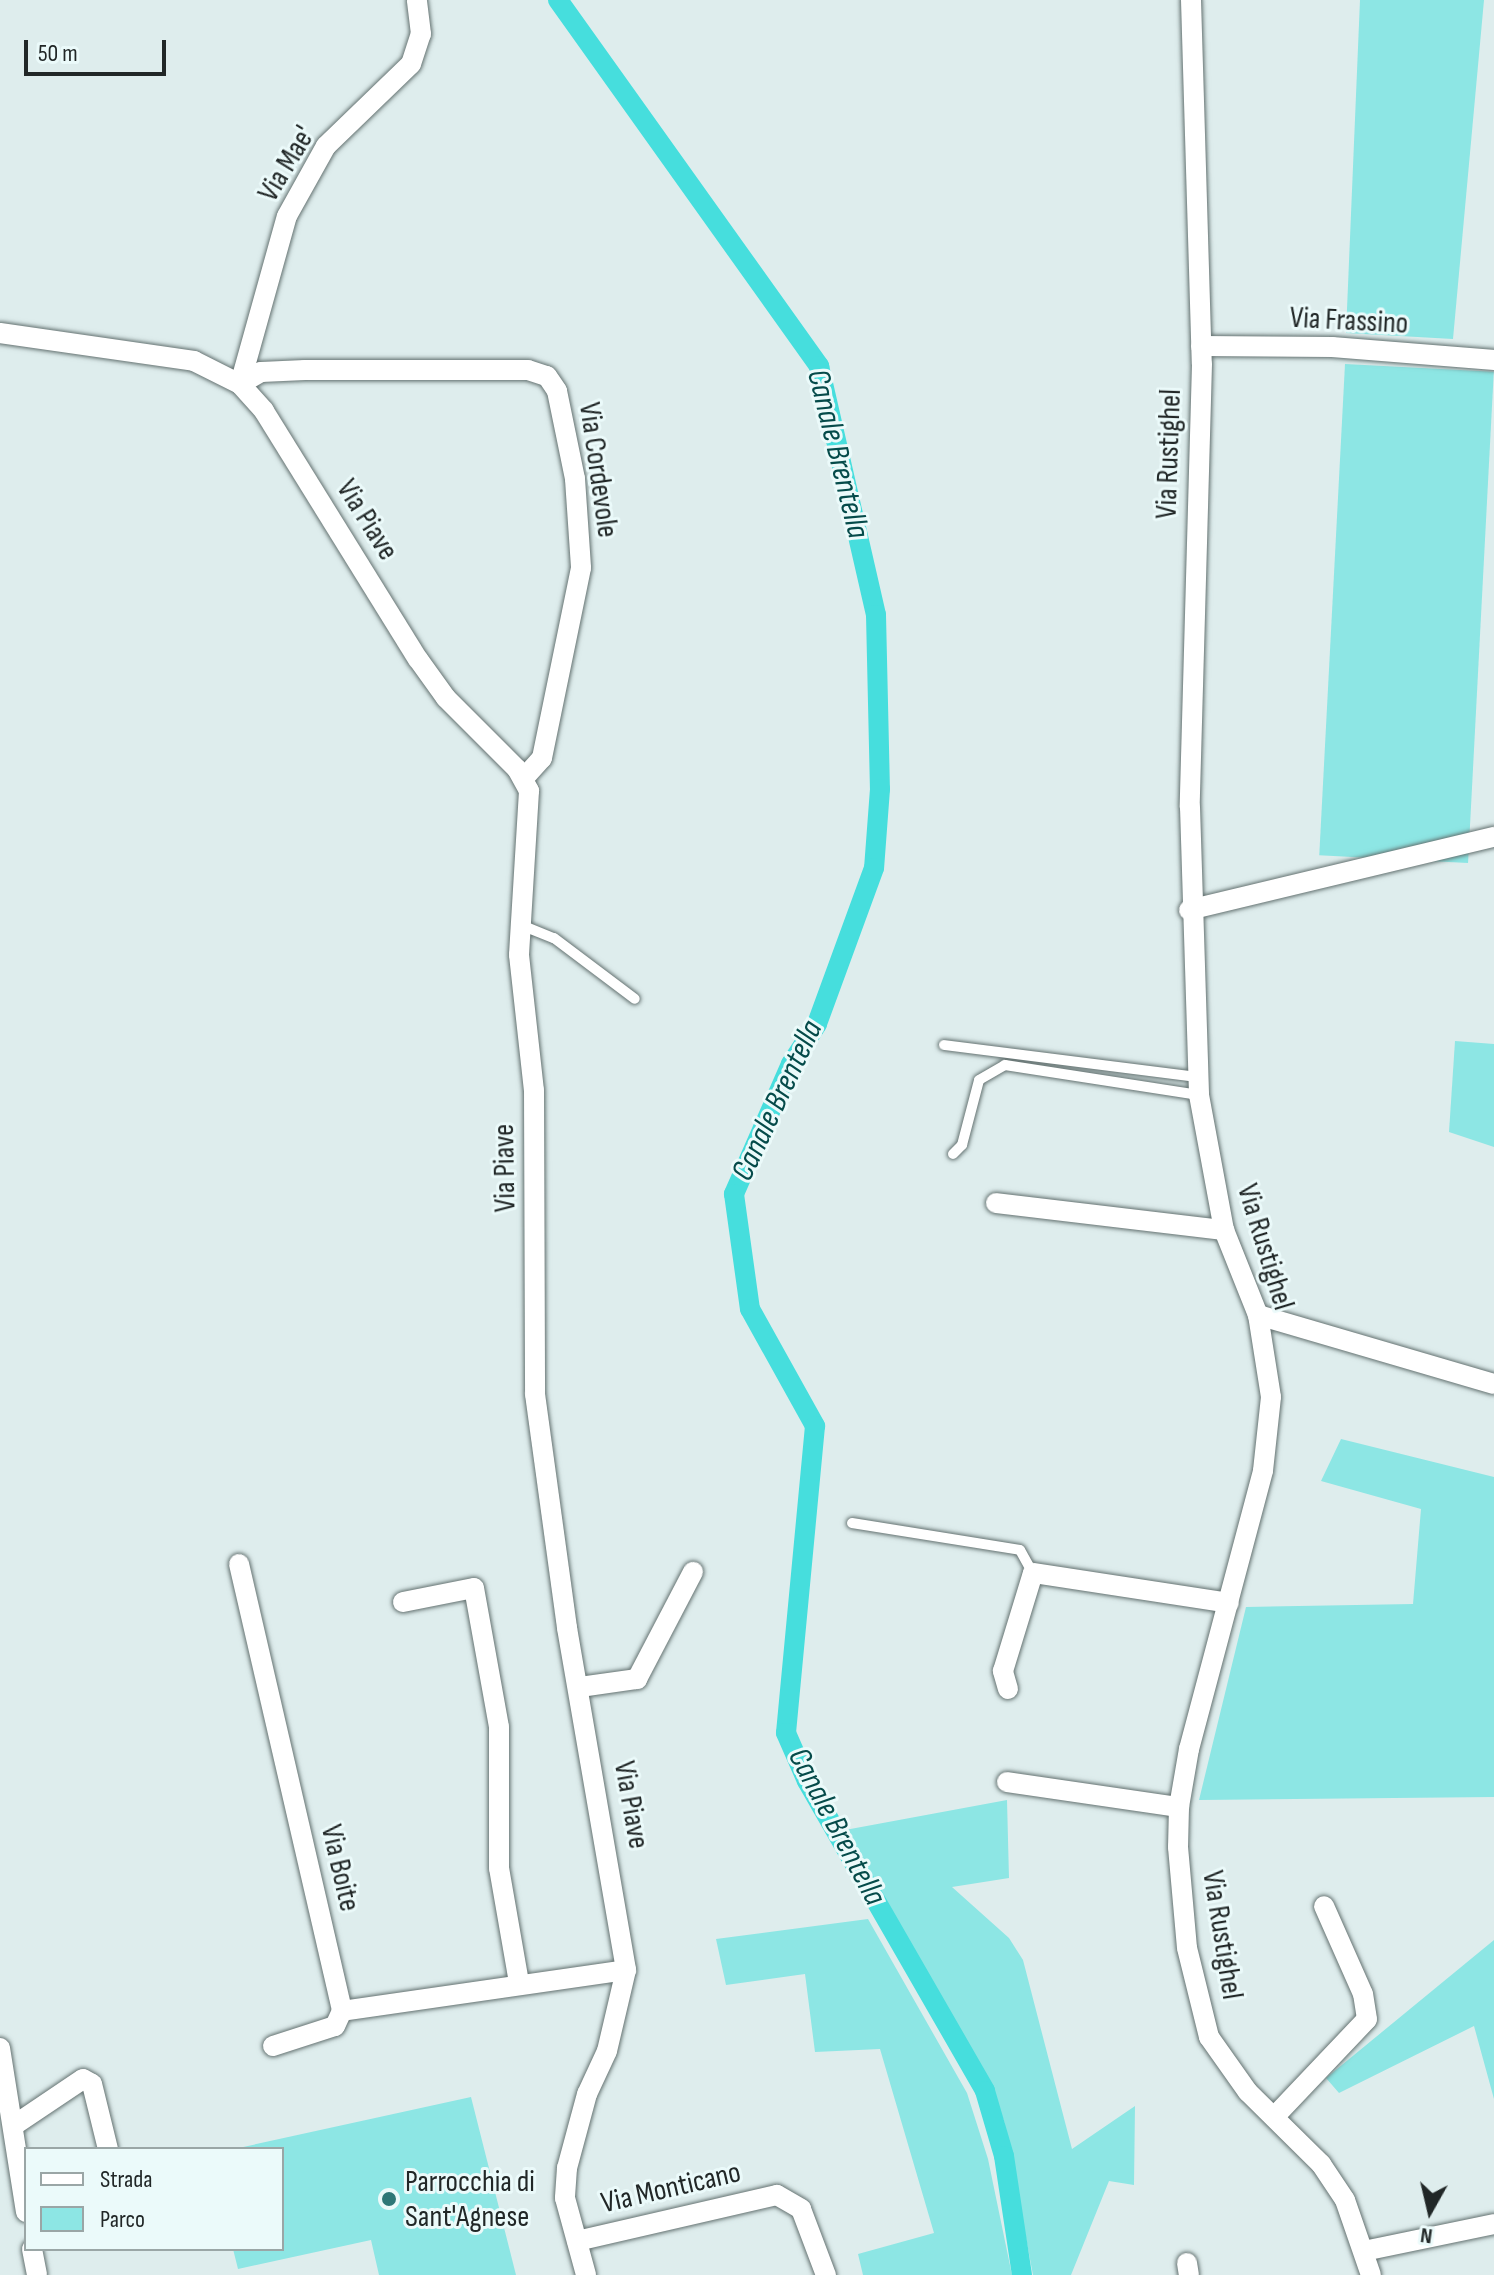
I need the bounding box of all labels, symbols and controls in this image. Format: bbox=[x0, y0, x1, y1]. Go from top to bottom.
scale bar bbox=[28, 24, 170, 74]
text: 50 m bbox=[38, 39, 78, 68]
street label: Via Mae' bbox=[251, 120, 323, 208]
street label: Via Frassino bbox=[1289, 300, 1409, 342]
water label: Canale Brentella bbox=[797, 366, 877, 542]
street label: Via Rustighel bbox=[1149, 389, 1189, 519]
street label: Via Cordevole bbox=[571, 400, 625, 540]
street label: Via Piave bbox=[328, 473, 406, 567]
water label: Canale Brentella bbox=[724, 1015, 832, 1187]
street label: Via Piave bbox=[486, 1123, 524, 1213]
street label: Via Rustighel bbox=[1229, 1180, 1301, 1314]
water label: Canale Brentella bbox=[779, 1742, 893, 1912]
street label: Via Piave bbox=[606, 1758, 656, 1852]
street label: Via Boite bbox=[313, 1821, 367, 1915]
street label: Via Rustighel bbox=[1194, 1868, 1250, 2002]
legend bbox=[24, 2147, 284, 2251]
street label: Via Monticano bbox=[598, 2155, 744, 2221]
place label: Parrocchia di Sant'Agnese bbox=[405, 2164, 535, 2234]
text: Strada bbox=[100, 2165, 153, 2194]
north arrow bbox=[1390, 2171, 1470, 2251]
marker: Parrocchia di Sant'Agnese bbox=[380, 2190, 398, 2208]
text: Parco bbox=[100, 2205, 145, 2234]
text: N bbox=[1419, 2221, 1434, 2249]

